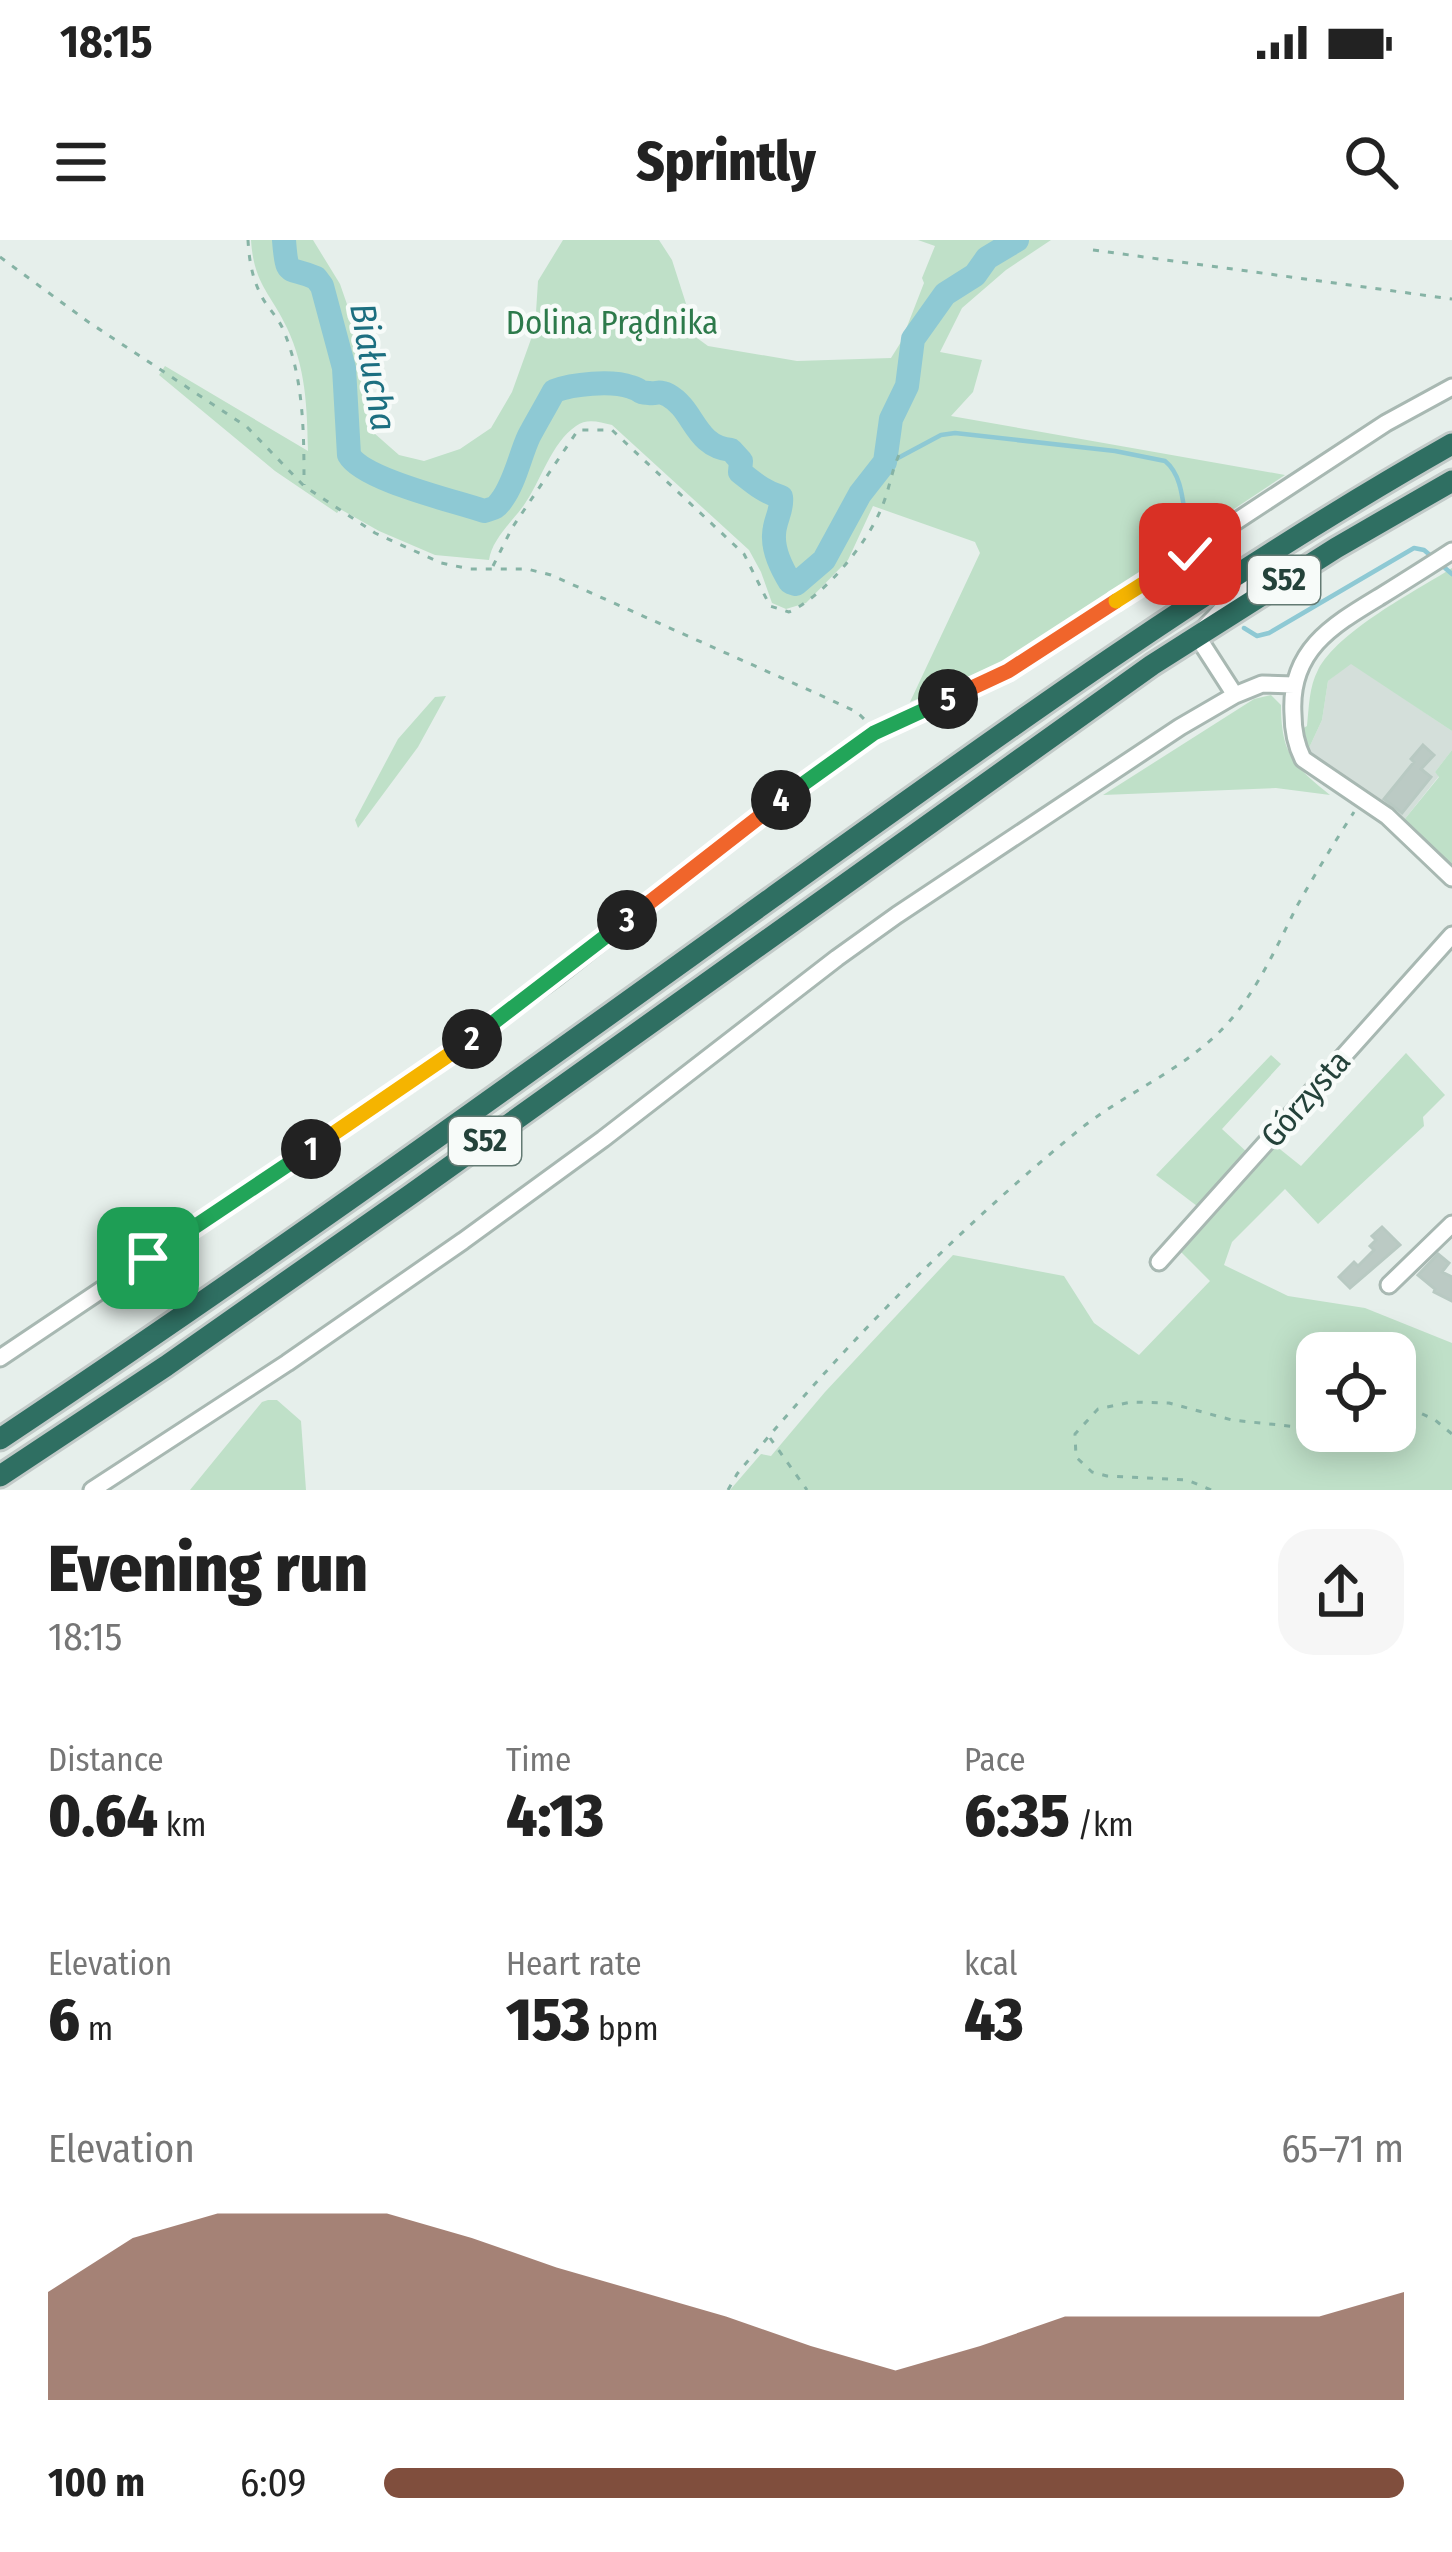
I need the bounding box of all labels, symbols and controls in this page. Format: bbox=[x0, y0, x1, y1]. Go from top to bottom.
text: 18:15 bbox=[60, 15, 153, 69]
icon: menu bbox=[48, 129, 114, 195]
icon: search bbox=[1338, 129, 1404, 195]
text: Sprintly bbox=[636, 130, 816, 194]
water label: Białucha bbox=[340, 300, 406, 434]
park label: Dolina Prądnika bbox=[506, 303, 718, 343]
pin bbox=[1139, 503, 1241, 605]
icon: check bbox=[1157, 521, 1223, 587]
road number: S52 bbox=[1248, 556, 1320, 604]
pin: 5 bbox=[918, 669, 978, 729]
text: 5 bbox=[940, 679, 956, 719]
pin: 4 bbox=[751, 770, 811, 830]
text: 4 bbox=[773, 780, 789, 820]
pin: 3 bbox=[597, 890, 657, 950]
text: 3 bbox=[619, 900, 635, 940]
pin: 2 bbox=[442, 1009, 502, 1069]
text: 2 bbox=[464, 1019, 480, 1059]
street label: Górzysta bbox=[1253, 1042, 1359, 1155]
road number: S52 bbox=[449, 1117, 521, 1165]
pin: 1 bbox=[281, 1119, 341, 1179]
text: 1 bbox=[304, 1129, 318, 1169]
pin bbox=[97, 1207, 199, 1309]
icon: arrive bbox=[115, 1225, 181, 1291]
map controls bbox=[1296, 1332, 1416, 1452]
button: locate bbox=[1296, 1332, 1416, 1452]
text: Evening run bbox=[48, 1529, 368, 1608]
button: share bbox=[1278, 1529, 1404, 1655]
text: 18:15 bbox=[48, 1614, 123, 1660]
text: Distance bbox=[48, 1740, 164, 1780]
text: Time bbox=[506, 1740, 571, 1780]
text: Pace bbox=[964, 1740, 1026, 1780]
text: 0.64 bbox=[48, 1780, 158, 1852]
text: 4:13 bbox=[506, 1780, 604, 1852]
text: 6:35 bbox=[964, 1780, 1070, 1852]
text: km bbox=[158, 1805, 206, 1845]
text: /km bbox=[1070, 1805, 1134, 1845]
text: Elevation bbox=[48, 1944, 172, 1984]
text: Heart rate bbox=[506, 1944, 642, 1984]
text: kcal bbox=[964, 1944, 1017, 1984]
text: 6 bbox=[48, 1984, 80, 2056]
text: 153 bbox=[506, 1984, 590, 2056]
text: 43 bbox=[964, 1984, 1024, 2056]
text: m bbox=[80, 2009, 113, 2049]
text: bpm bbox=[590, 2009, 659, 2049]
text: Elevation bbox=[48, 2126, 195, 2172]
text: 65–71 m bbox=[1281, 2126, 1404, 2172]
text: 100 m bbox=[48, 2460, 145, 2506]
text: 6:09 bbox=[240, 2460, 307, 2506]

